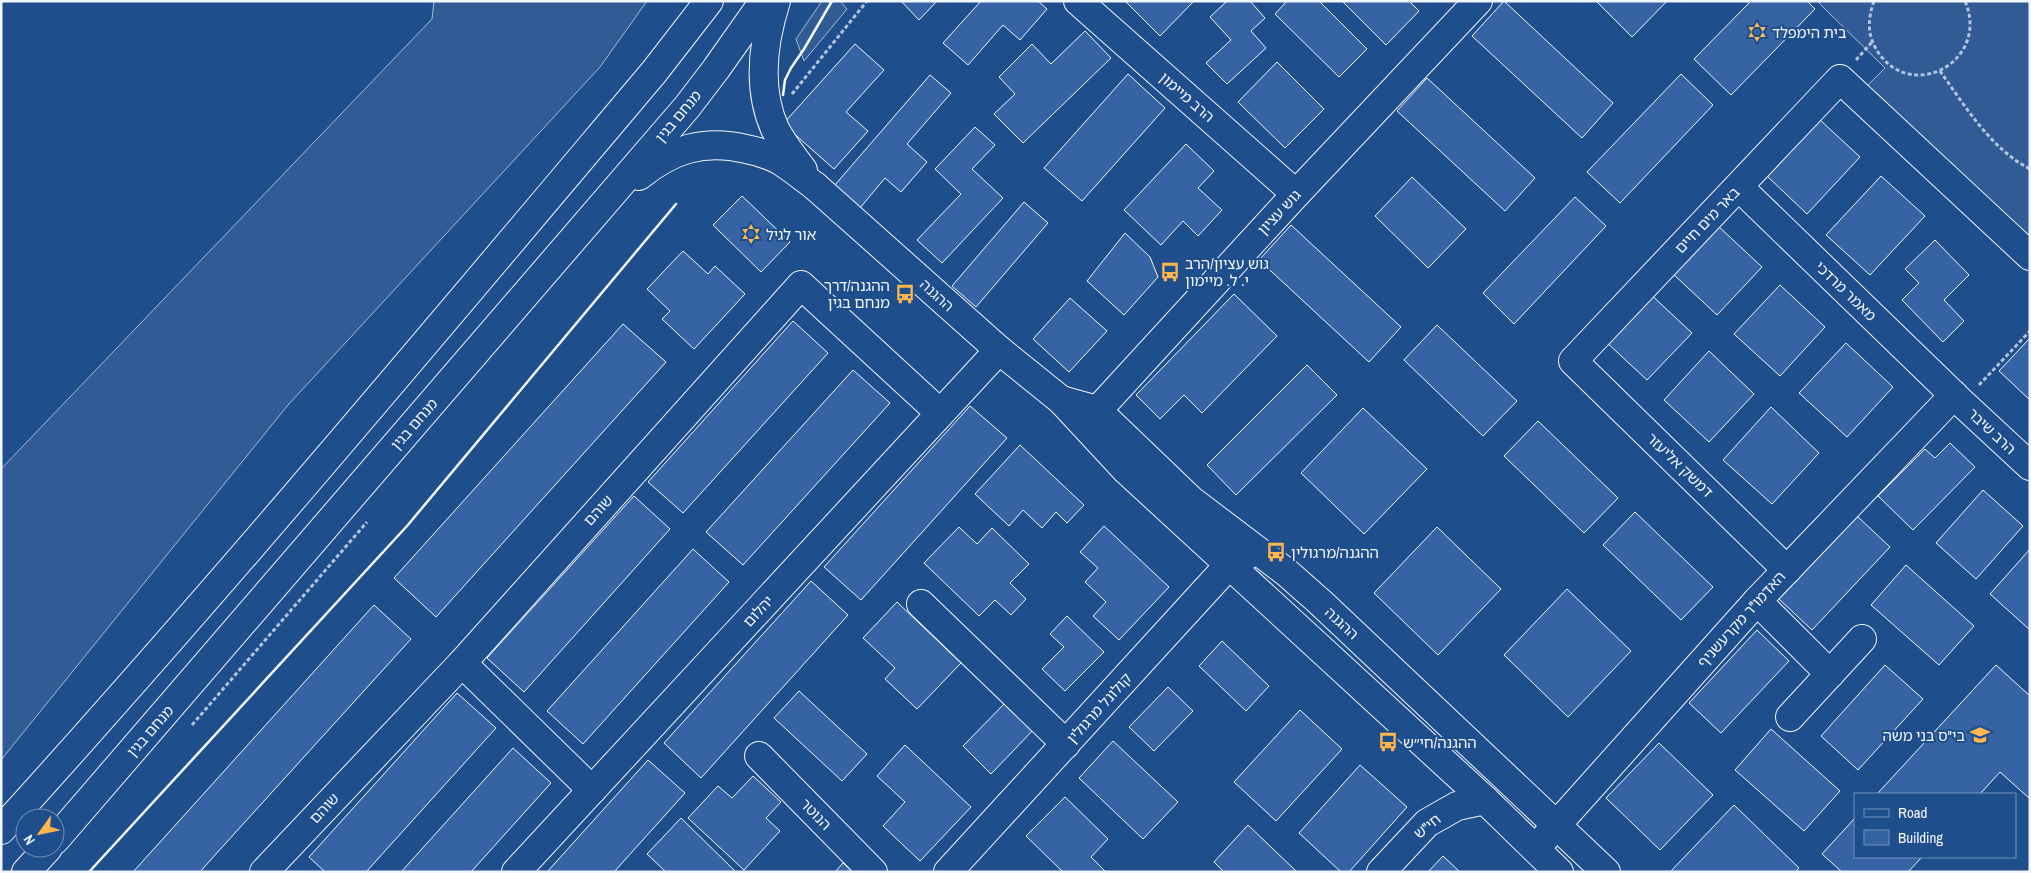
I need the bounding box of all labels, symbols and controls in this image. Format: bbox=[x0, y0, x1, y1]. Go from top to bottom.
synagogue icon: בית הימפלד bbox=[1746, 21, 1768, 43]
place label: בית הימפלד bbox=[1772, 22, 1847, 43]
street label: הרב מיימון bbox=[1155, 67, 1219, 127]
street label: מנחם בגין bbox=[650, 85, 706, 147]
street label: באר מים חיים bbox=[1670, 182, 1745, 258]
street label: גוש עציון bbox=[1252, 184, 1306, 239]
synagogue icon: אור לגיל bbox=[740, 223, 762, 245]
place label: אור לגיל bbox=[766, 224, 816, 245]
place label: גוש עציון/הרב י. ל. מיימון bbox=[1185, 253, 1269, 291]
street label: מאמר מרדכי bbox=[1811, 256, 1881, 326]
bus stop icon: גוש עציון/הרב י. ל. מיימון bbox=[1159, 261, 1181, 283]
street label: ההגנה bbox=[915, 274, 959, 316]
place label: ההגנה/דרך מנחם בגין bbox=[824, 275, 890, 313]
bus stop icon: ההגנה/דרך מנחם בגין bbox=[894, 283, 916, 305]
street label: מנחם בגין bbox=[386, 394, 442, 454]
street label: הרב שיבר bbox=[1963, 403, 2021, 459]
street label: דמשק אליעזר bbox=[1642, 428, 1718, 502]
street label: שוהם bbox=[578, 490, 618, 530]
bus stop icon: ההגנה/מרגולין bbox=[1265, 541, 1287, 563]
place label: ההגנה/מרגולין bbox=[1291, 542, 1379, 563]
street label: האדמו"ר מקרעשניף bbox=[1692, 566, 1790, 672]
street label: יהלום bbox=[738, 591, 778, 631]
street label: ההגנה bbox=[1320, 602, 1364, 644]
street label: קולונל מרגולין bbox=[1062, 668, 1136, 748]
street label: מנחם בגין bbox=[122, 701, 178, 761]
school or university icon: בי"ס בני משה bbox=[1969, 724, 1991, 746]
place label: בי"ס בני משה bbox=[1882, 725, 1965, 746]
bus stop icon: ההגנה/חי״ש bbox=[1377, 731, 1399, 753]
place label: ההגנה/חי״ש bbox=[1403, 732, 1477, 753]
street label: שוהם bbox=[304, 788, 344, 828]
legend bbox=[1854, 793, 2016, 858]
street label: הנוטר bbox=[796, 794, 836, 834]
text: Road bbox=[1898, 802, 1927, 823]
north arrow bbox=[15, 808, 65, 858]
street label: חי"ש bbox=[1409, 809, 1445, 843]
text: Building bbox=[1898, 827, 1943, 848]
text: N bbox=[19, 832, 39, 848]

